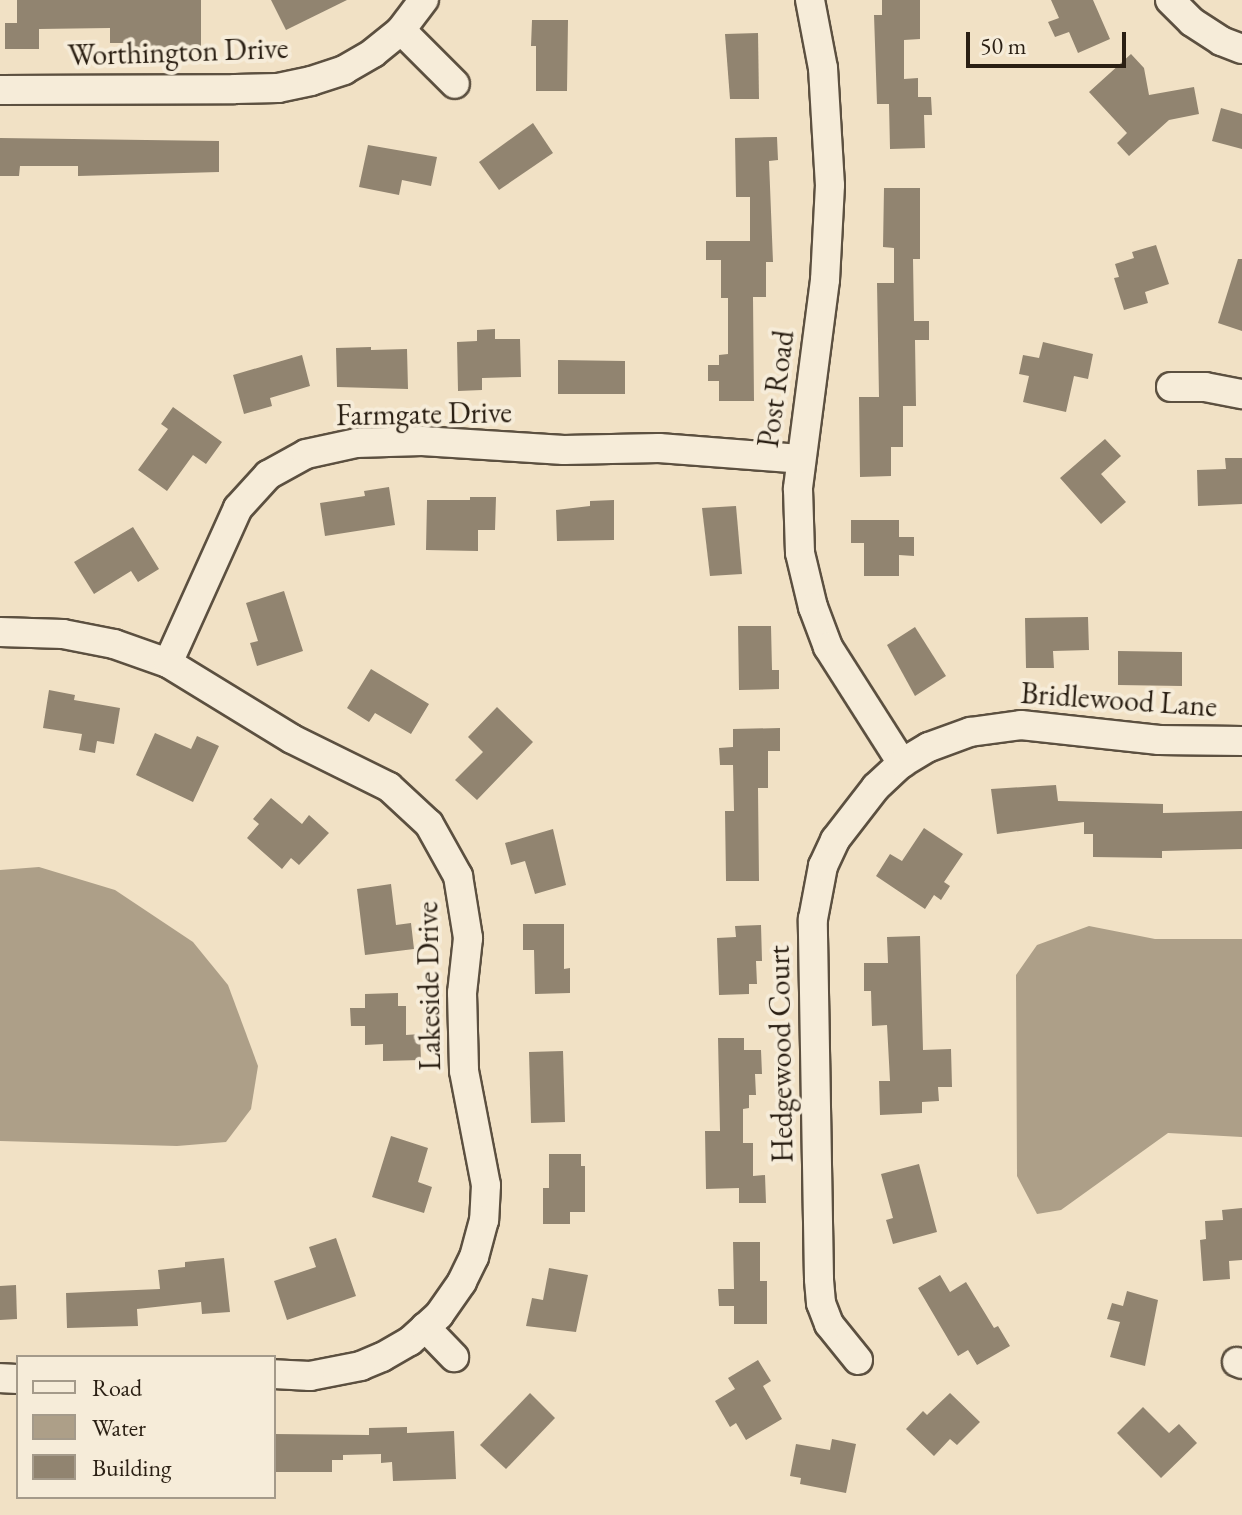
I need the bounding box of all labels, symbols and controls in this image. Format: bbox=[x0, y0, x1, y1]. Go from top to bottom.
scale bar bbox=[970, 16, 1130, 66]
street label: Worthington Drive bbox=[67, 30, 289, 74]
text: 50 m bbox=[980, 30, 1027, 61]
street label: Post Road bbox=[750, 328, 802, 450]
street label: Farmgate Drive bbox=[336, 394, 512, 434]
street label: Bridlewood Lane bbox=[1020, 675, 1218, 725]
street label: Lakeside Drive bbox=[410, 901, 448, 1071]
street label: Hedgewood Court bbox=[761, 945, 801, 1163]
legend bbox=[16, 1355, 276, 1499]
text: Road bbox=[92, 1372, 142, 1403]
text: Water bbox=[92, 1412, 146, 1443]
text: Building bbox=[92, 1452, 172, 1483]

